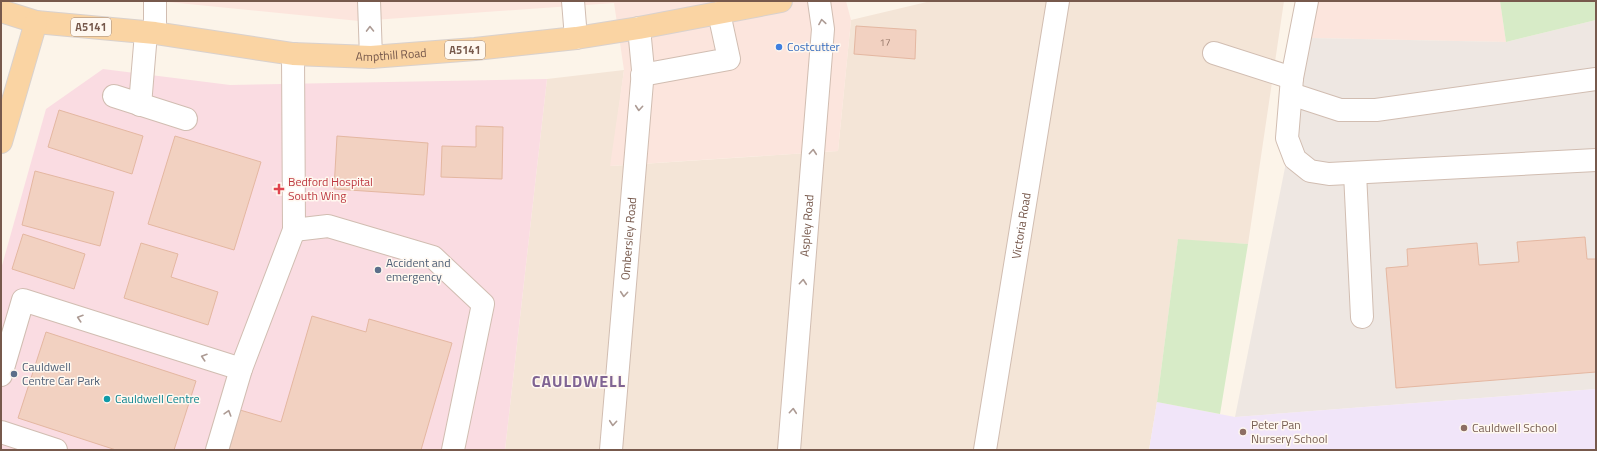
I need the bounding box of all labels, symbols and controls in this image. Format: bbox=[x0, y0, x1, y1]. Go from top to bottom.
road number: A5141 bbox=[71, 18, 111, 36]
one-way arrow bbox=[818, 19, 827, 26]
one-way arrow bbox=[366, 26, 374, 32]
house number: 17 bbox=[879, 35, 891, 50]
place label: Costcutter bbox=[787, 37, 840, 56]
road number: A5141 bbox=[445, 41, 485, 59]
marker: Costcutter bbox=[774, 42, 784, 52]
street label: Ampthill Road bbox=[355, 43, 427, 66]
one-way arrow bbox=[635, 105, 644, 111]
one-way arrow bbox=[809, 149, 818, 155]
place label: Bedford Hospital South Wing bbox=[288, 172, 373, 205]
marker: Bedford Hospital South Wing bbox=[273, 183, 285, 195]
street label: Victoria Road bbox=[1006, 191, 1036, 260]
street label: Aspley Road bbox=[795, 194, 819, 257]
street label: Ombersley Road bbox=[615, 196, 641, 281]
place label: Accident and emergency bbox=[386, 253, 451, 286]
marker: Accident and emergency bbox=[373, 265, 383, 275]
one-way arrow bbox=[798, 279, 807, 285]
one-way arrow bbox=[619, 291, 628, 297]
one-way arrow bbox=[77, 314, 84, 323]
one-way arrow bbox=[201, 353, 208, 362]
place label: Cauldwell Centre Car Park bbox=[22, 357, 100, 390]
marker: Cauldwell Centre Car Park bbox=[9, 369, 19, 379]
district label: CAULDWELL bbox=[532, 369, 626, 393]
place label: Cauldwell Centre bbox=[115, 389, 200, 408]
marker: Cauldwell Centre bbox=[102, 394, 112, 404]
one-way arrow bbox=[788, 408, 797, 414]
one-way arrow bbox=[223, 409, 232, 416]
place label: Peter Pan Nursery School bbox=[1251, 415, 1328, 448]
place label: Cauldwell School bbox=[1472, 418, 1557, 437]
one-way arrow bbox=[608, 420, 617, 426]
marker: Cauldwell School bbox=[1459, 423, 1469, 433]
marker: Peter Pan Nursery School bbox=[1238, 427, 1248, 437]

